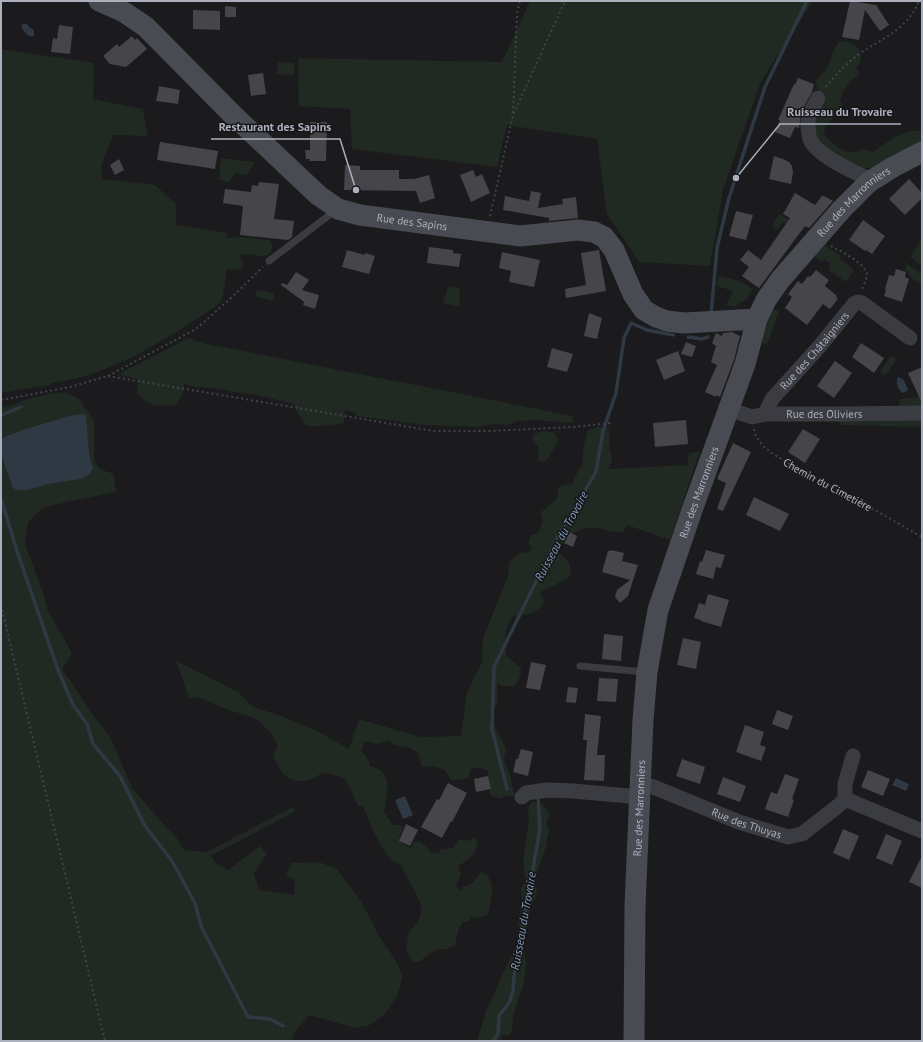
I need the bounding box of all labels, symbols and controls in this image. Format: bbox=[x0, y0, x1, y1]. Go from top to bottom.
callout: Ruisseau du Trovaire bbox=[780, 100, 901, 124]
text: Ruisseau du Trovaire bbox=[787, 104, 893, 119]
callout: Restaurant des Sapins bbox=[211, 115, 340, 139]
text: Restaurant des Sapins bbox=[219, 119, 331, 134]
street label: Rue des Marronniers bbox=[814, 163, 893, 240]
street label: Rue des Sapins bbox=[376, 210, 448, 233]
street label: Rue des Châtaigniers bbox=[777, 308, 852, 393]
street label: Rue des Oliviers bbox=[786, 407, 863, 421]
street label: Rue des Marronniers bbox=[676, 444, 722, 540]
street label: Chemin du Cimetière bbox=[781, 455, 875, 515]
water label: Ruisseau du Trovaire bbox=[531, 488, 591, 583]
street label: Rue des Marronniers bbox=[630, 759, 648, 857]
street label: Rue des Thuyas bbox=[710, 805, 784, 842]
water label: Ruisseau du Trovaire bbox=[507, 870, 539, 971]

